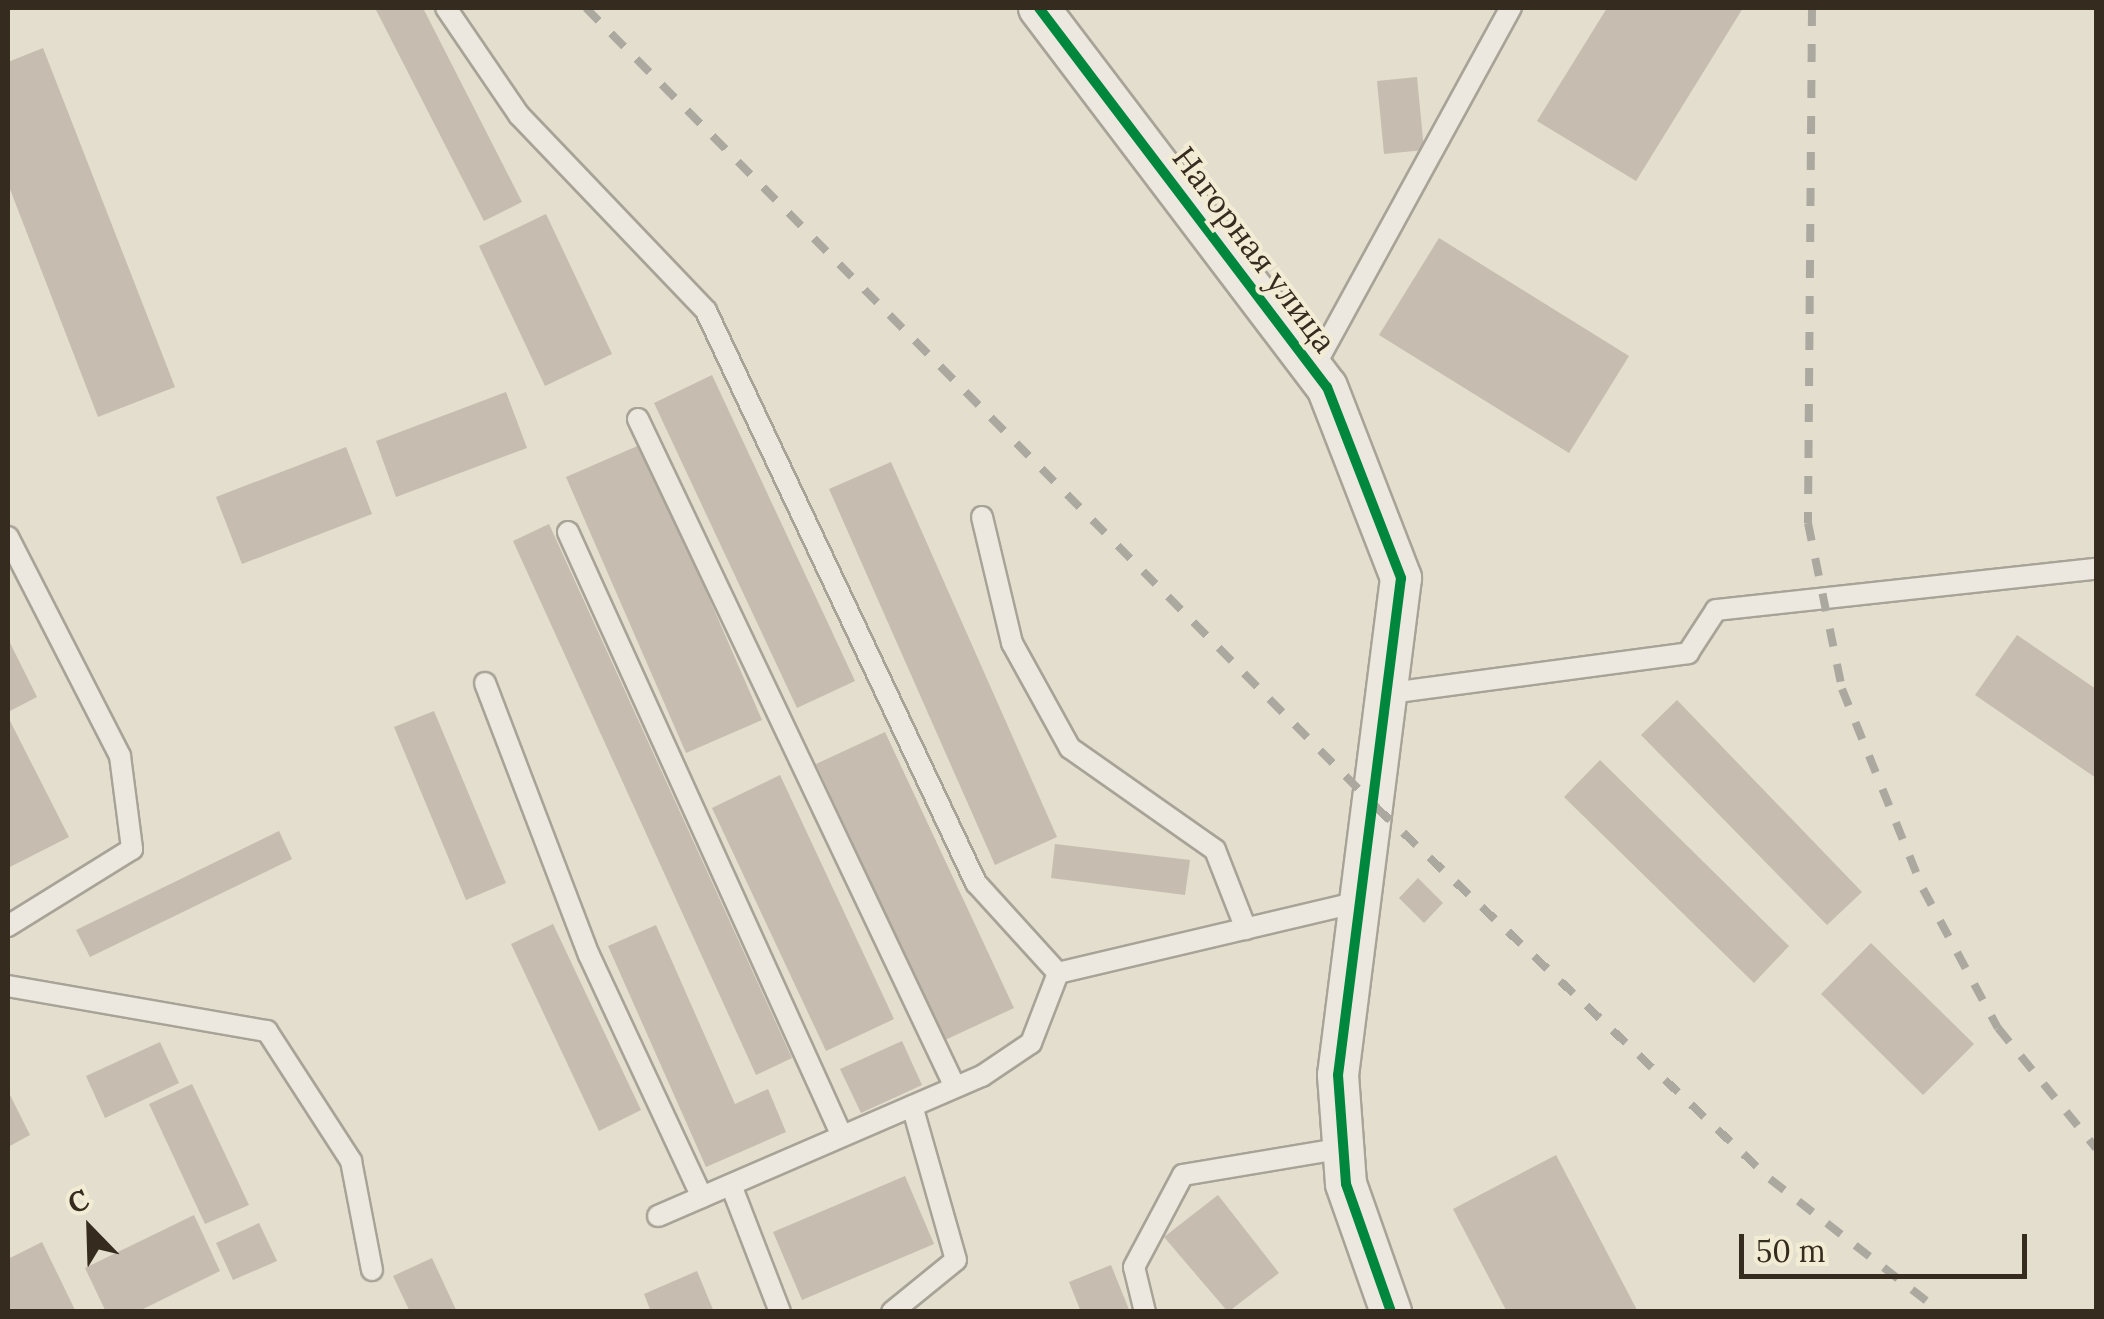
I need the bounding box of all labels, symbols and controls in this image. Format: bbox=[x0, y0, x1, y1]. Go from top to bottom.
street label: Нагорная улица bbox=[1164, 140, 1344, 360]
north arrow bbox=[40, 1179, 140, 1279]
text: С bbox=[62, 1181, 94, 1222]
scale bar bbox=[1744, 1214, 2032, 1276]
text: 50 m bbox=[1756, 1232, 1826, 1270]

